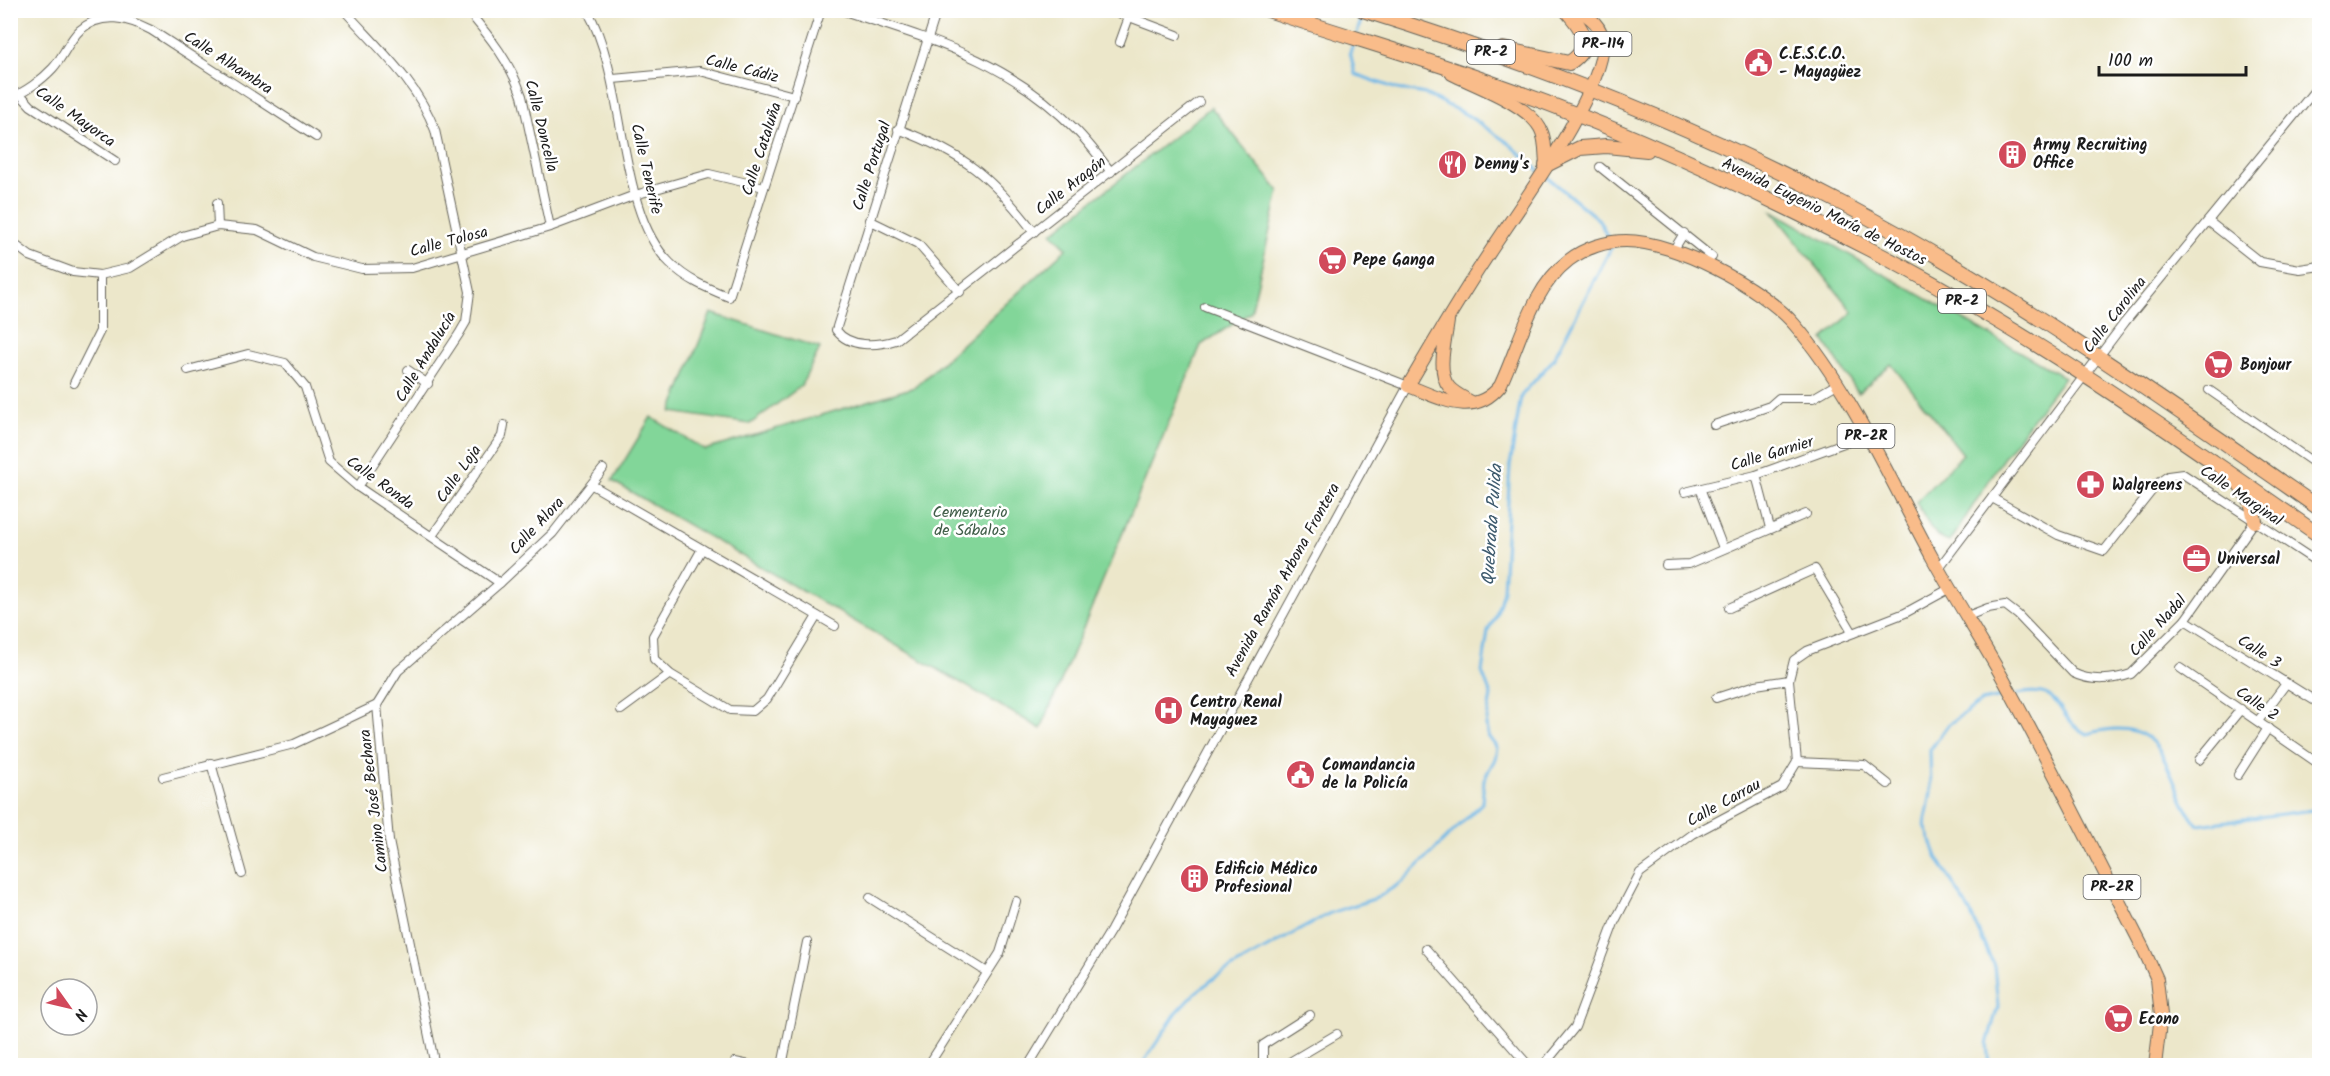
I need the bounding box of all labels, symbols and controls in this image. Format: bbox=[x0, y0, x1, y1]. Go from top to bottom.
street label: Calle Alhambra bbox=[178, 25, 278, 101]
road number: PR-114 bbox=[1574, 32, 1632, 56]
scale bar bbox=[2099, 39, 2246, 77]
road number: PR-2 bbox=[1467, 40, 1515, 64]
place label: C.E.S.C.O. - Mayagüez bbox=[1779, 42, 1862, 85]
public building icon: C.E.S.C.O. - Mayagüez bbox=[1742, 47, 1774, 79]
text: 100 m bbox=[2108, 47, 2153, 76]
street label: Calle Cádiz bbox=[703, 48, 781, 90]
street label: Calle Doncella bbox=[517, 77, 565, 175]
street label: Calle Mayorca bbox=[30, 80, 120, 154]
street label: Calle Cataluña bbox=[735, 99, 789, 199]
street label: Calle Portugal bbox=[846, 118, 898, 214]
street label: Calle Tenerife bbox=[623, 121, 669, 217]
place label: Army Recruiting Office bbox=[2033, 133, 2147, 176]
building icon: Army Recruiting Office bbox=[1996, 138, 2028, 170]
restaurant icon: Denny's bbox=[1437, 148, 1469, 180]
street label: Calle Aragón bbox=[1030, 150, 1112, 222]
street label: Avenida Eugenio María de Hostos bbox=[1717, 151, 1931, 273]
place label: Denny's bbox=[1474, 152, 1530, 177]
street label: Calle Tolosa bbox=[407, 220, 491, 264]
supermarket icon: Pepe Ganga bbox=[1316, 244, 1348, 276]
place label: Pepe Ganga bbox=[1353, 248, 1435, 273]
street label: Calle Carolina bbox=[2077, 271, 2153, 359]
road number: PR-2 bbox=[1938, 289, 1986, 313]
street label: Calle Andalucía bbox=[389, 307, 463, 407]
supermarket icon: Bonjour bbox=[2203, 349, 2235, 381]
place label: Bonjour bbox=[2240, 353, 2292, 378]
road number: PR-2R bbox=[1838, 424, 1894, 448]
street label: Calle Garnier bbox=[1727, 429, 1818, 479]
street label: Calle Loja bbox=[430, 440, 488, 508]
street label: Calle Ronda bbox=[341, 450, 419, 516]
street label: Calle Marginal bbox=[2194, 459, 2288, 533]
water label: Quebrada Pulida bbox=[1474, 462, 1512, 587]
pharmacy icon: Walgreens bbox=[2075, 469, 2107, 501]
place label: Walgreens bbox=[2112, 473, 2183, 498]
street label: Avenida Ramón Arbona Frontera bbox=[1219, 478, 1347, 682]
street label: Calle Alora bbox=[503, 491, 571, 561]
park label: Cementerio de Sábalos bbox=[933, 500, 1008, 543]
office icon: Universal bbox=[2180, 543, 2212, 575]
place label: Universal bbox=[2217, 547, 2281, 572]
street label: Calle Nadal bbox=[2123, 589, 2193, 663]
street label: Calle 3 bbox=[2232, 629, 2286, 675]
street label: Calle 2 bbox=[2230, 680, 2284, 728]
place label: Centro Renal Mayaguez bbox=[1190, 690, 1282, 733]
hospital icon: Centro Renal Mayaguez bbox=[1153, 695, 1185, 727]
street label: Camino José Bechara bbox=[353, 728, 395, 874]
place label: Comandancia de la Policía bbox=[1322, 753, 1415, 796]
public building icon: Comandancia de la Policía bbox=[1285, 758, 1317, 790]
street label: Calle Carrau bbox=[1682, 772, 1766, 834]
place label: Edificio Médico Profesional bbox=[1215, 857, 1318, 900]
building icon: Edificio Médico Profesional bbox=[1178, 862, 1210, 894]
road number: PR-2R bbox=[2084, 875, 2140, 899]
north arrow bbox=[39, 977, 99, 1037]
text: N bbox=[67, 1003, 93, 1026]
supermarket icon: Econo bbox=[2102, 1003, 2134, 1035]
place label: Econo bbox=[2139, 1007, 2179, 1032]

